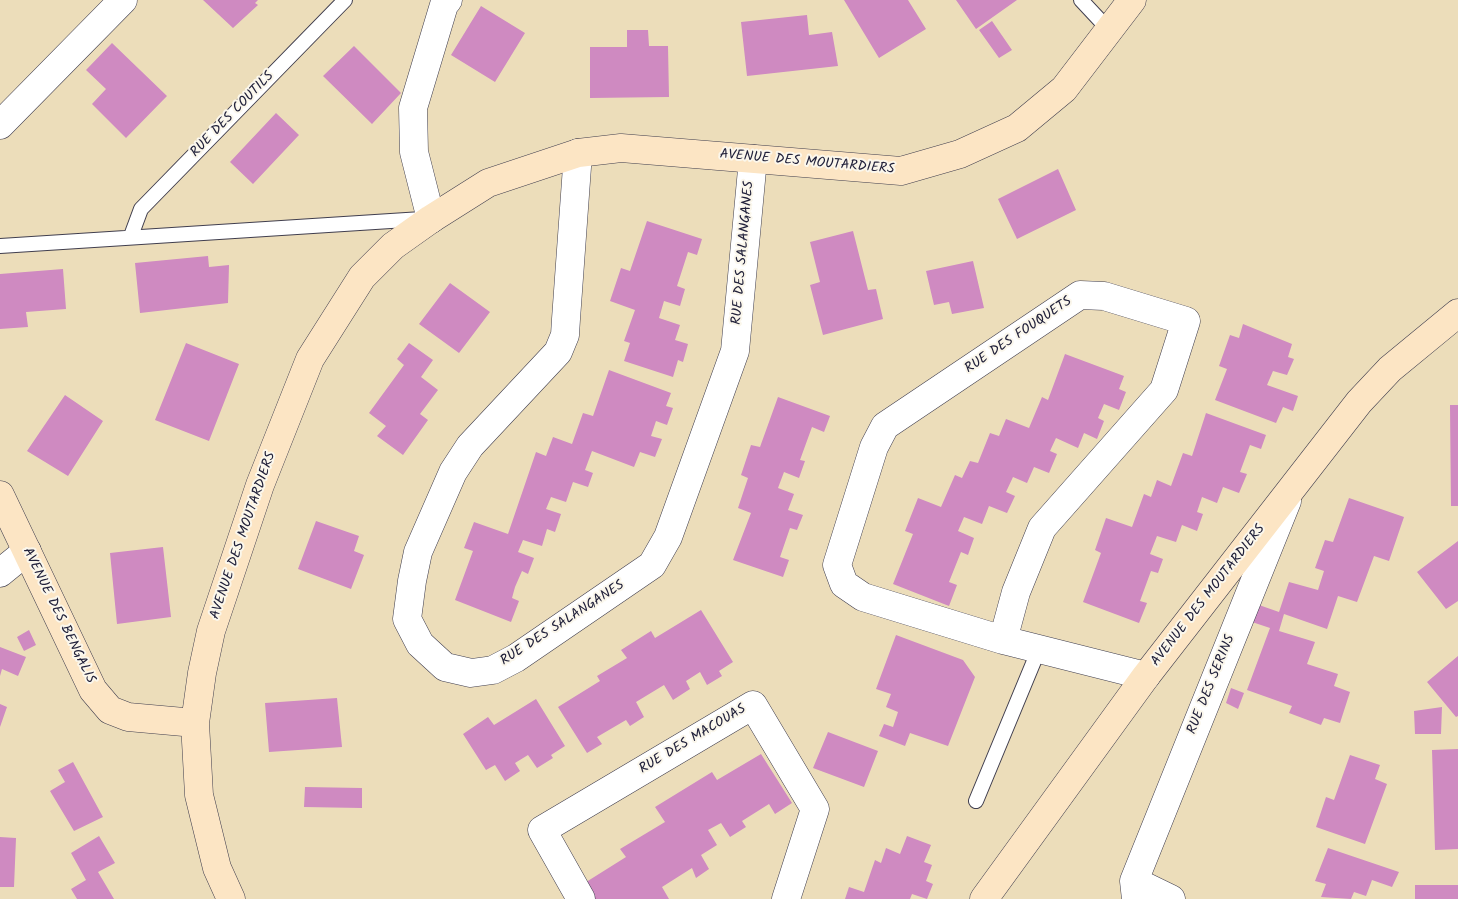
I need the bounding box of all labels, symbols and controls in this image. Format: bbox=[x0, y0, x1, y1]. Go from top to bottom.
street label: RUE DES COUTILS bbox=[188, 69, 278, 161]
street label: AVENUE DES MOUTARDIERS bbox=[719, 147, 895, 179]
street label: RUE DES SALANGANES bbox=[729, 180, 759, 326]
street label: RUE DES FOUQUETS bbox=[962, 294, 1076, 378]
street label: AVENUE DES MOUTARDIERS bbox=[208, 450, 280, 622]
street label: AVENUE DES MOUTARDIERS bbox=[1148, 522, 1270, 670]
street label: AVENUE DES BENGALIS bbox=[18, 545, 98, 687]
street label: RUE DES SALANGANES bbox=[498, 578, 628, 670]
street label: RUE DES SERINS bbox=[1184, 633, 1240, 737]
street label: RUE DES MACOUAS bbox=[637, 702, 749, 778]

